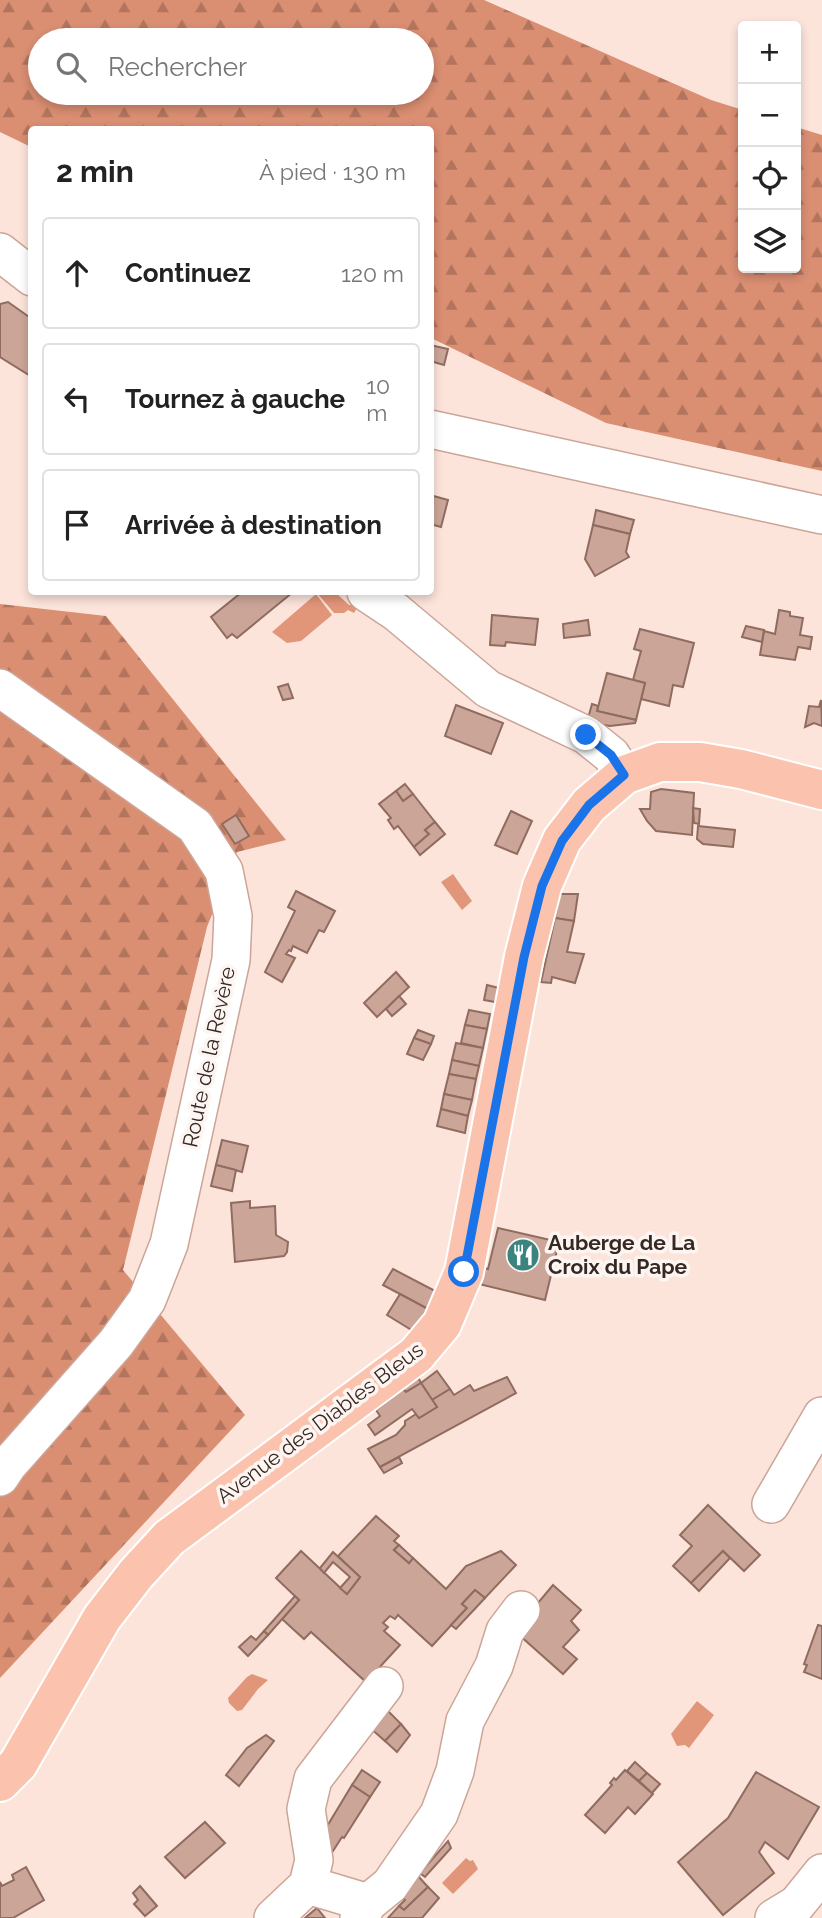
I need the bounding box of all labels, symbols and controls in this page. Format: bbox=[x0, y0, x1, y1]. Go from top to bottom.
map controls bbox=[738, 21, 801, 273]
button: + bbox=[738, 21, 801, 84]
search box bbox=[28, 28, 434, 105]
icon: search bbox=[52, 48, 90, 86]
text: Rechercher bbox=[108, 52, 247, 82]
button: − bbox=[738, 84, 801, 147]
button: locate bbox=[738, 147, 801, 210]
text: 2 min bbox=[56, 154, 134, 189]
text: À pied · 130 m bbox=[259, 158, 406, 185]
button: layers bbox=[738, 210, 801, 273]
icon: ahead bbox=[58, 254, 96, 292]
text: Continuez bbox=[125, 258, 251, 288]
text: 120 m bbox=[341, 260, 404, 287]
text: 10 m bbox=[366, 372, 390, 426]
icon: left bbox=[58, 380, 96, 418]
text: Tournez à gauche bbox=[125, 384, 345, 414]
icon: arrive bbox=[58, 506, 96, 544]
text: Arrivée à destination bbox=[125, 510, 382, 540]
route end bbox=[570, 719, 601, 750]
street label: Route de la Revère bbox=[177, 964, 240, 1149]
place label: Auberge de La Croix du Pape bbox=[548, 1230, 695, 1279]
restaurant icon: Auberge de La Croix du Pape bbox=[504, 1236, 542, 1274]
route start bbox=[448, 1256, 479, 1287]
street label: Avenue des Diables Bleus bbox=[212, 1337, 428, 1508]

